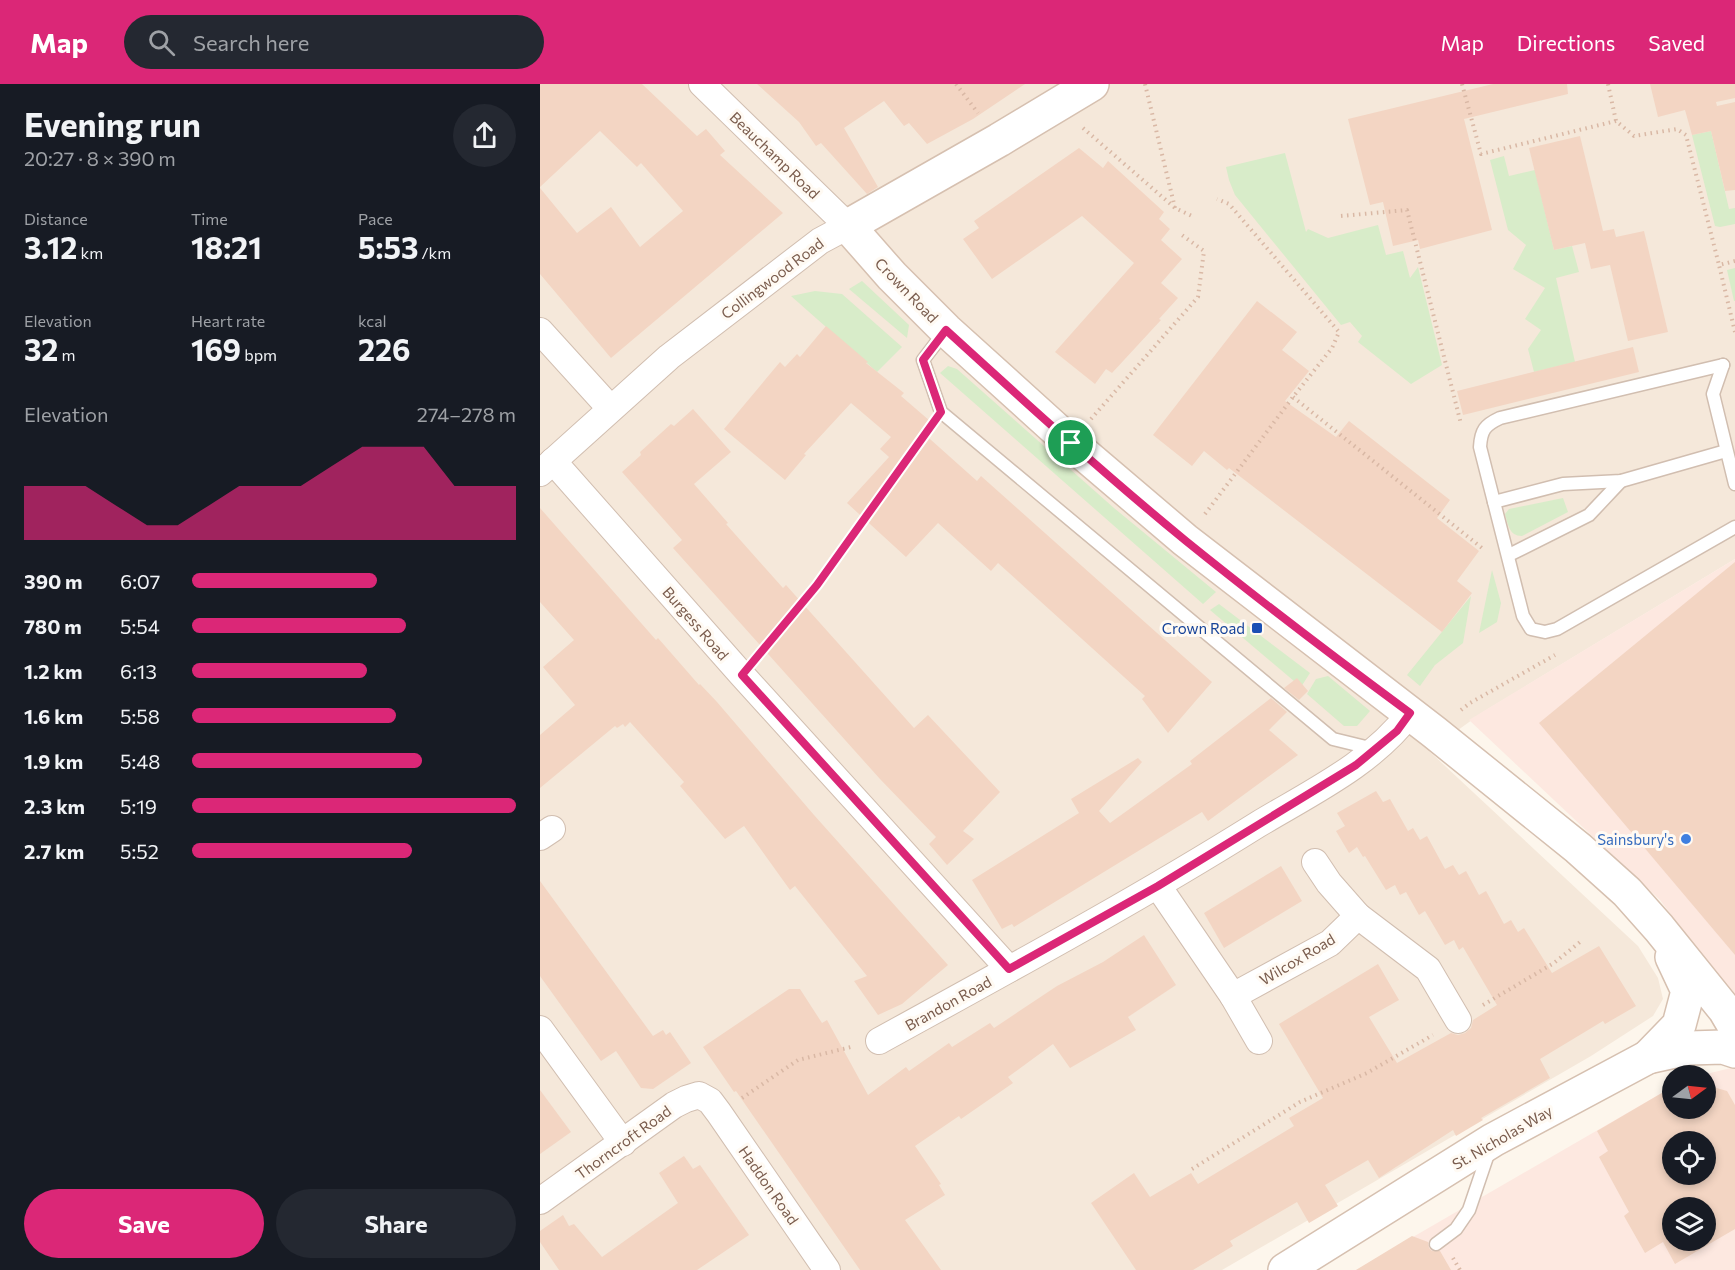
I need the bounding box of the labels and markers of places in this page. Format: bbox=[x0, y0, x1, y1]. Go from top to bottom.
pin bbox=[1045, 417, 1096, 468]
place label: Crown Road bbox=[1162, 619, 1245, 637]
marker: Crown Road bbox=[1250, 621, 1264, 635]
place label: Sainsbury's bbox=[1597, 830, 1674, 848]
marker: Sainsbury's bbox=[1679, 832, 1693, 846]

